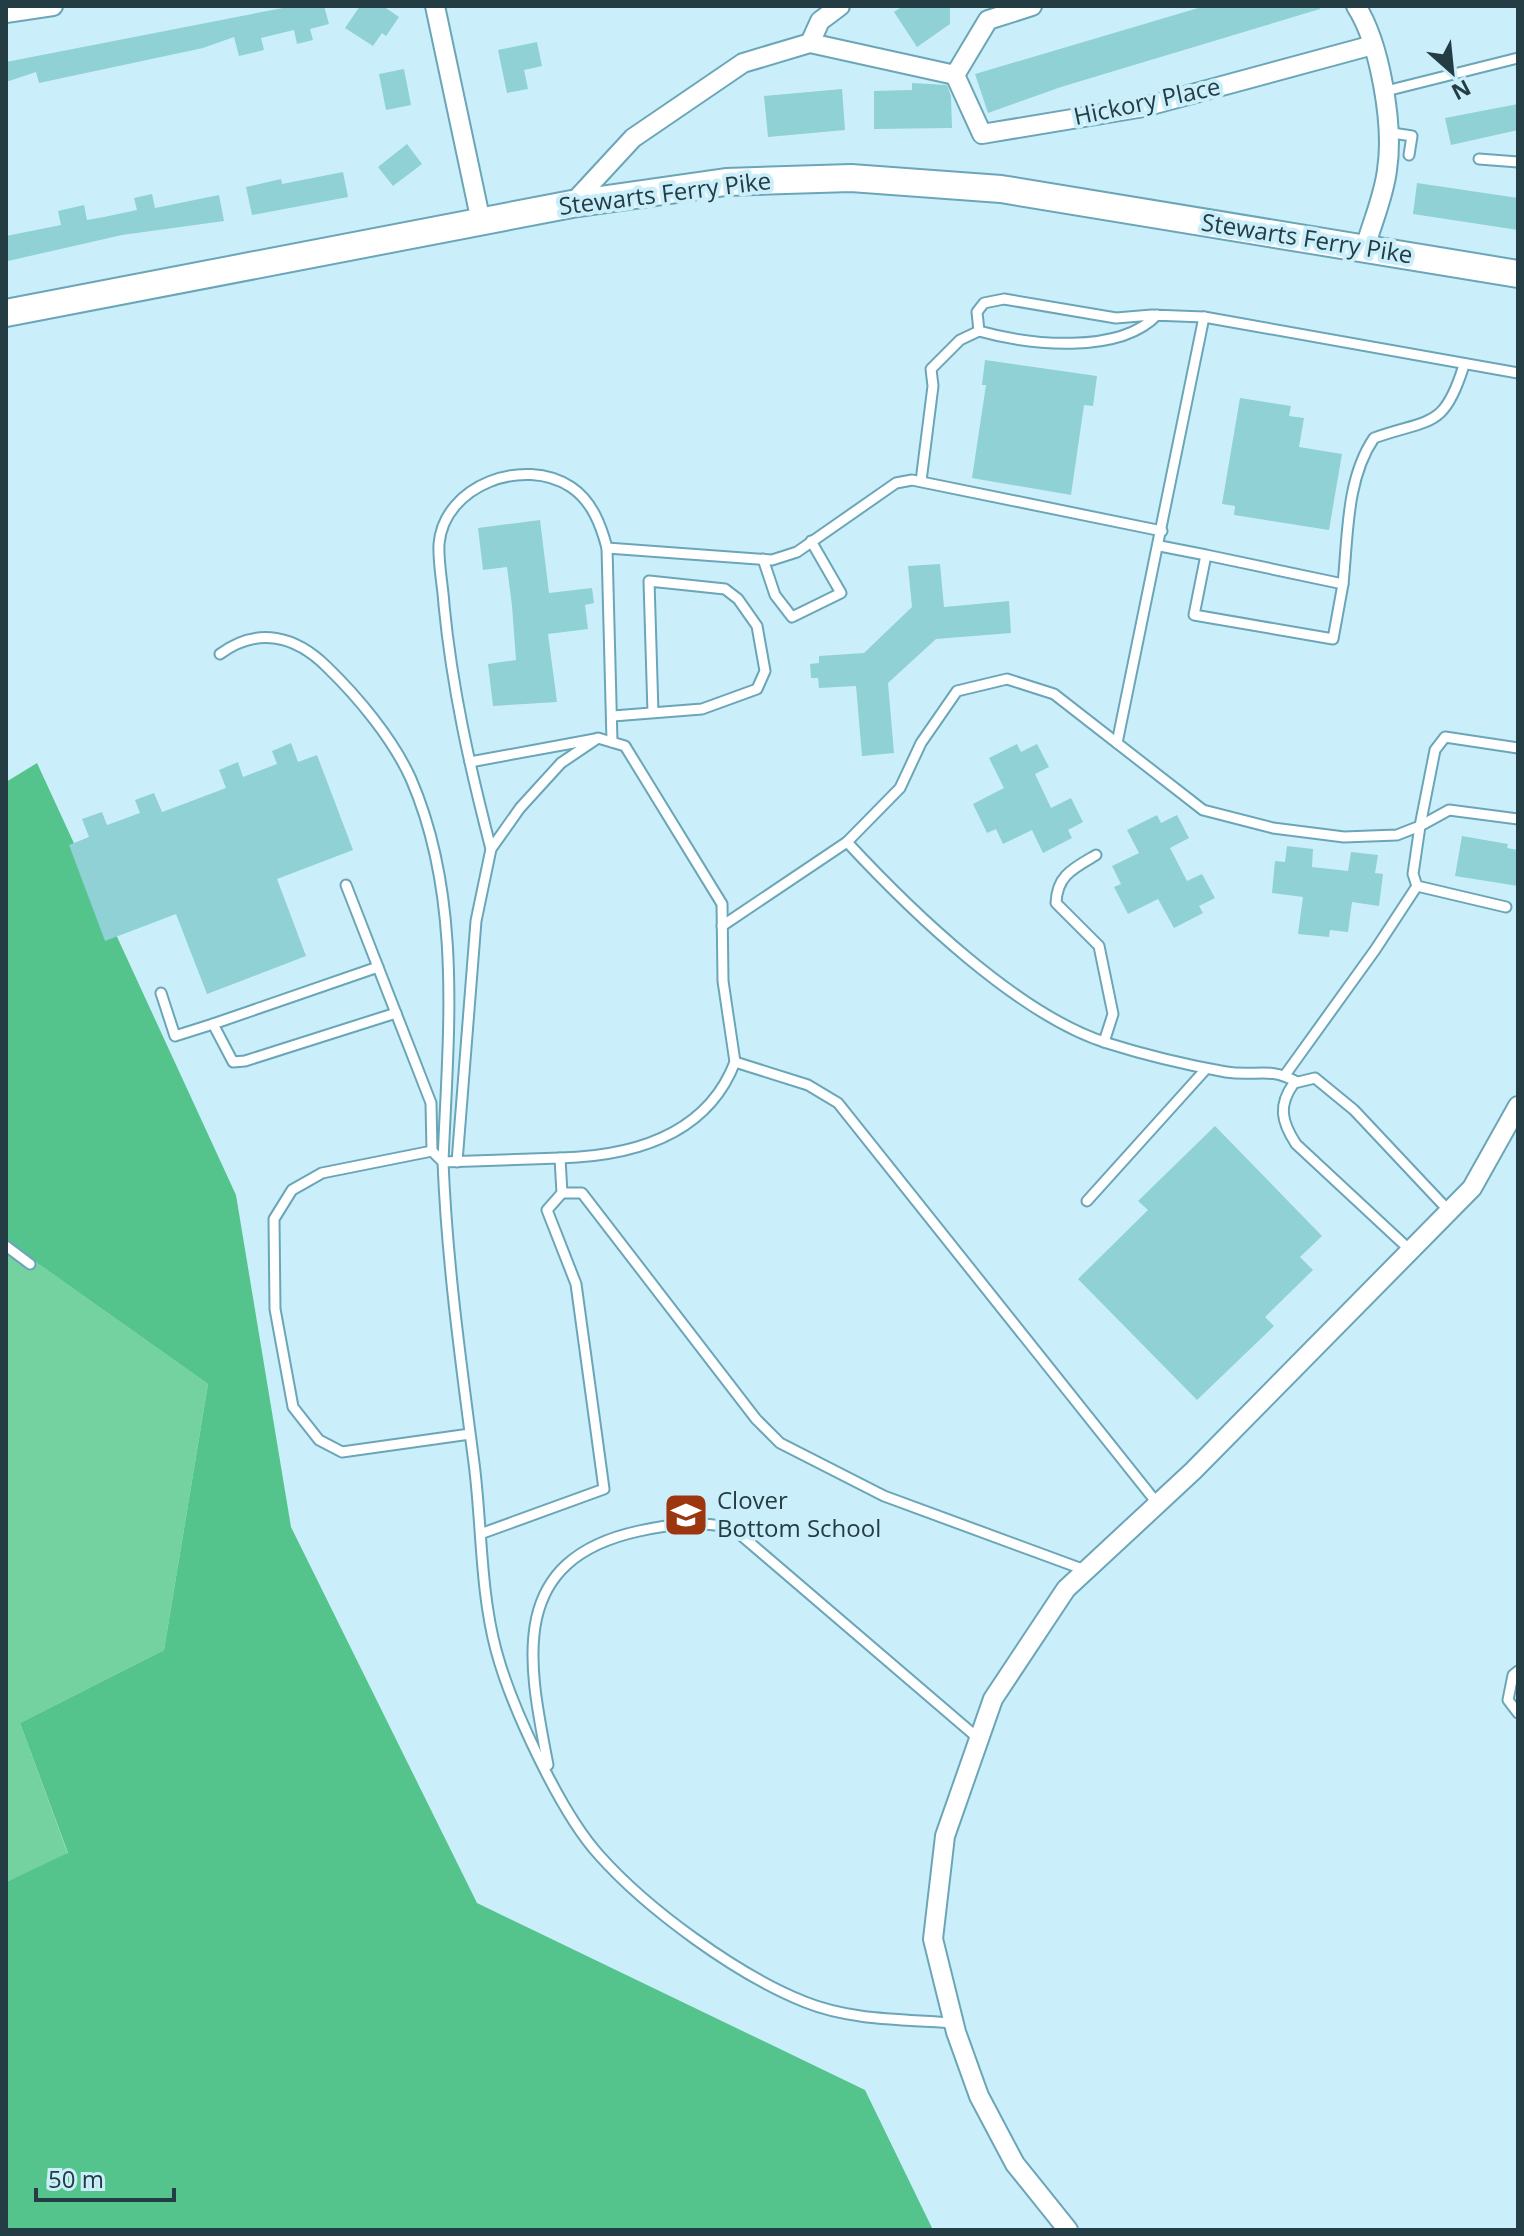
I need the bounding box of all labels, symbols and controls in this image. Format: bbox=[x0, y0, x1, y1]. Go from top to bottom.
north arrow bbox=[1412, 32, 1492, 112]
street label: Hickory Place bbox=[1070, 69, 1223, 132]
text: N bbox=[1447, 73, 1476, 108]
street label: Stewarts Ferry Pike bbox=[557, 163, 773, 222]
street label: Stewarts Ferry Pike bbox=[1199, 205, 1415, 271]
place label: Clover Bottom School bbox=[717, 1483, 881, 1544]
school or university icon: Clover Bottom School bbox=[662, 1491, 710, 1539]
scale bar bbox=[36, 2152, 174, 2202]
text: 50 m bbox=[48, 2162, 104, 2195]

